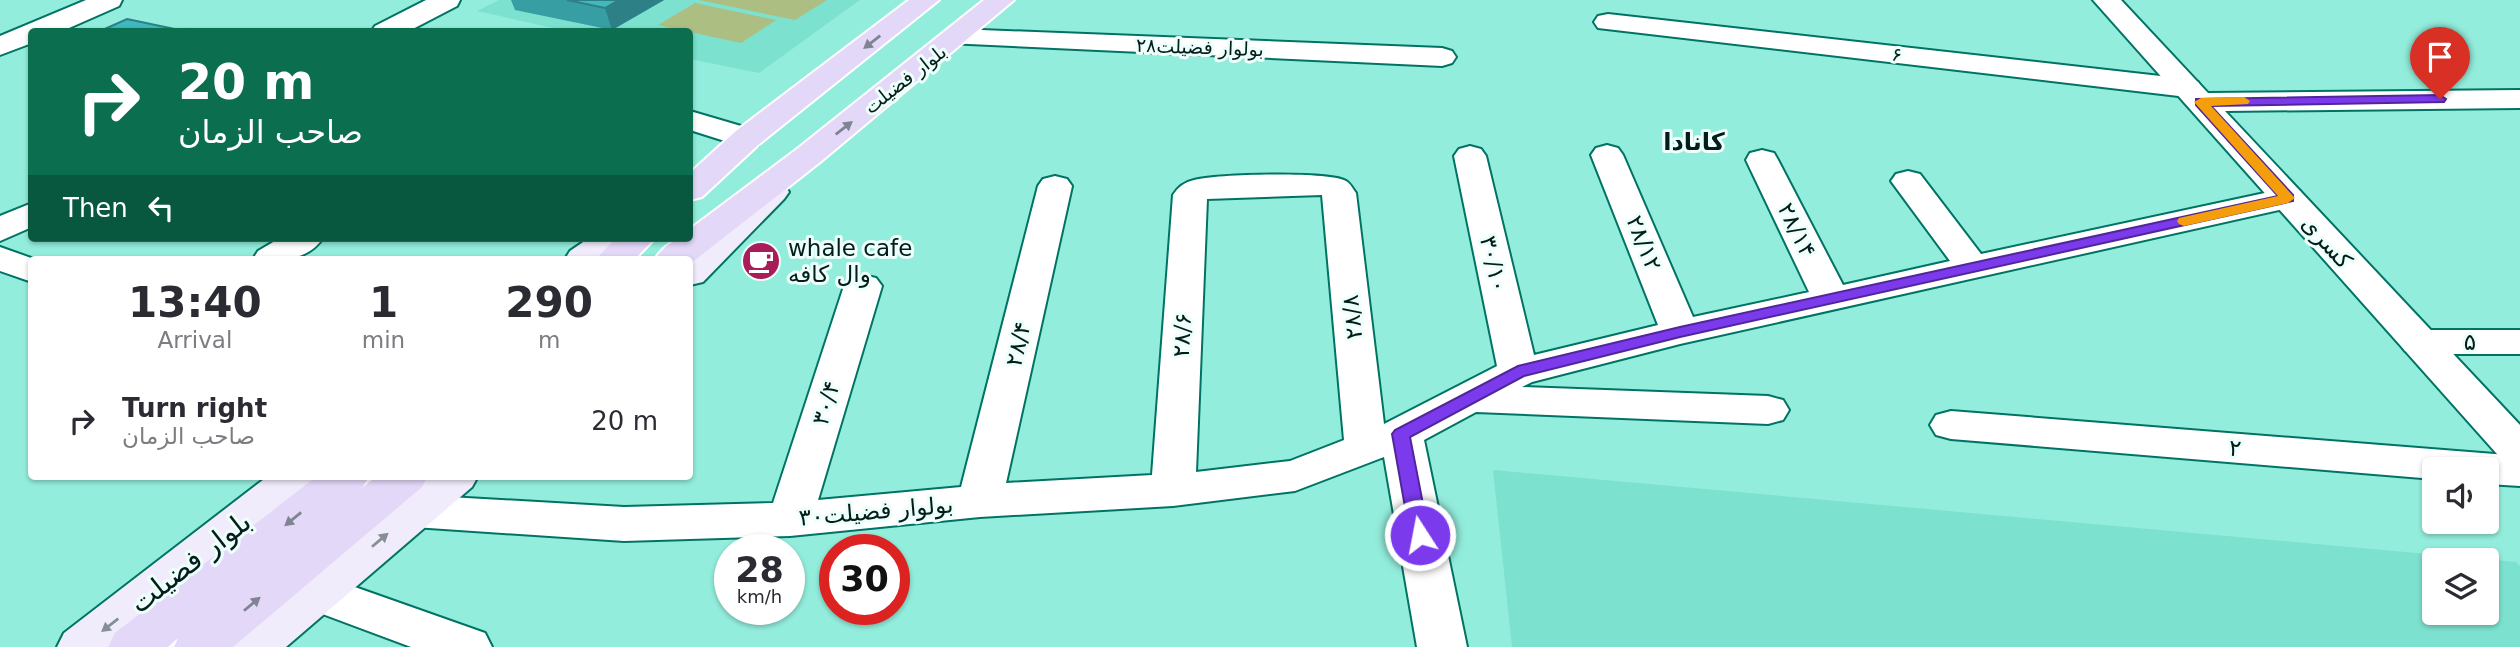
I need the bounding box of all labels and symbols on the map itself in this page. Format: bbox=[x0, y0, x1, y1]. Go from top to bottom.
pin bbox=[2410, 27, 2470, 99]
one-way arrow bbox=[863, 34, 881, 48]
street label: بولوار فضیلت۲۸ bbox=[1136, 34, 1264, 61]
street label: بلوار فضیلت bbox=[860, 40, 951, 119]
street label: ۶ bbox=[1891, 42, 1903, 66]
one-way arrow bbox=[834, 120, 852, 135]
district label: کانادا bbox=[1663, 128, 1725, 156]
street label: ۲۸/۱۴ bbox=[1773, 199, 1821, 261]
street label: کسری bbox=[2296, 210, 2357, 274]
street label: ۲۸/۱۲ bbox=[1621, 212, 1667, 274]
street label: ۳۰/۱۰ bbox=[1475, 233, 1513, 295]
place label: whale cafe وال کافه bbox=[788, 235, 912, 288]
cafe icon: whale cafe وال کافه bbox=[740, 240, 782, 282]
street label: ۲۸/۸ bbox=[1337, 293, 1367, 341]
street label: ۲۸/۶ bbox=[1168, 312, 1196, 358]
street label: ۲۸/۴ bbox=[1000, 319, 1036, 369]
street label: ۵ bbox=[2464, 329, 2476, 355]
street label: ۳۰/۴ bbox=[807, 378, 845, 428]
street label: ۲ bbox=[2228, 435, 2242, 461]
street label: بولوار فضیلت۳۰ bbox=[798, 491, 954, 532]
position arrow bbox=[1383, 498, 1457, 572]
street label: بلوار فضیلت bbox=[123, 505, 257, 620]
one-way arrow bbox=[285, 511, 303, 526]
one-way arrow bbox=[371, 533, 388, 548]
speed limit sign: 30 bbox=[819, 534, 910, 625]
one-way arrow bbox=[242, 596, 260, 611]
one-way arrow bbox=[102, 617, 120, 632]

